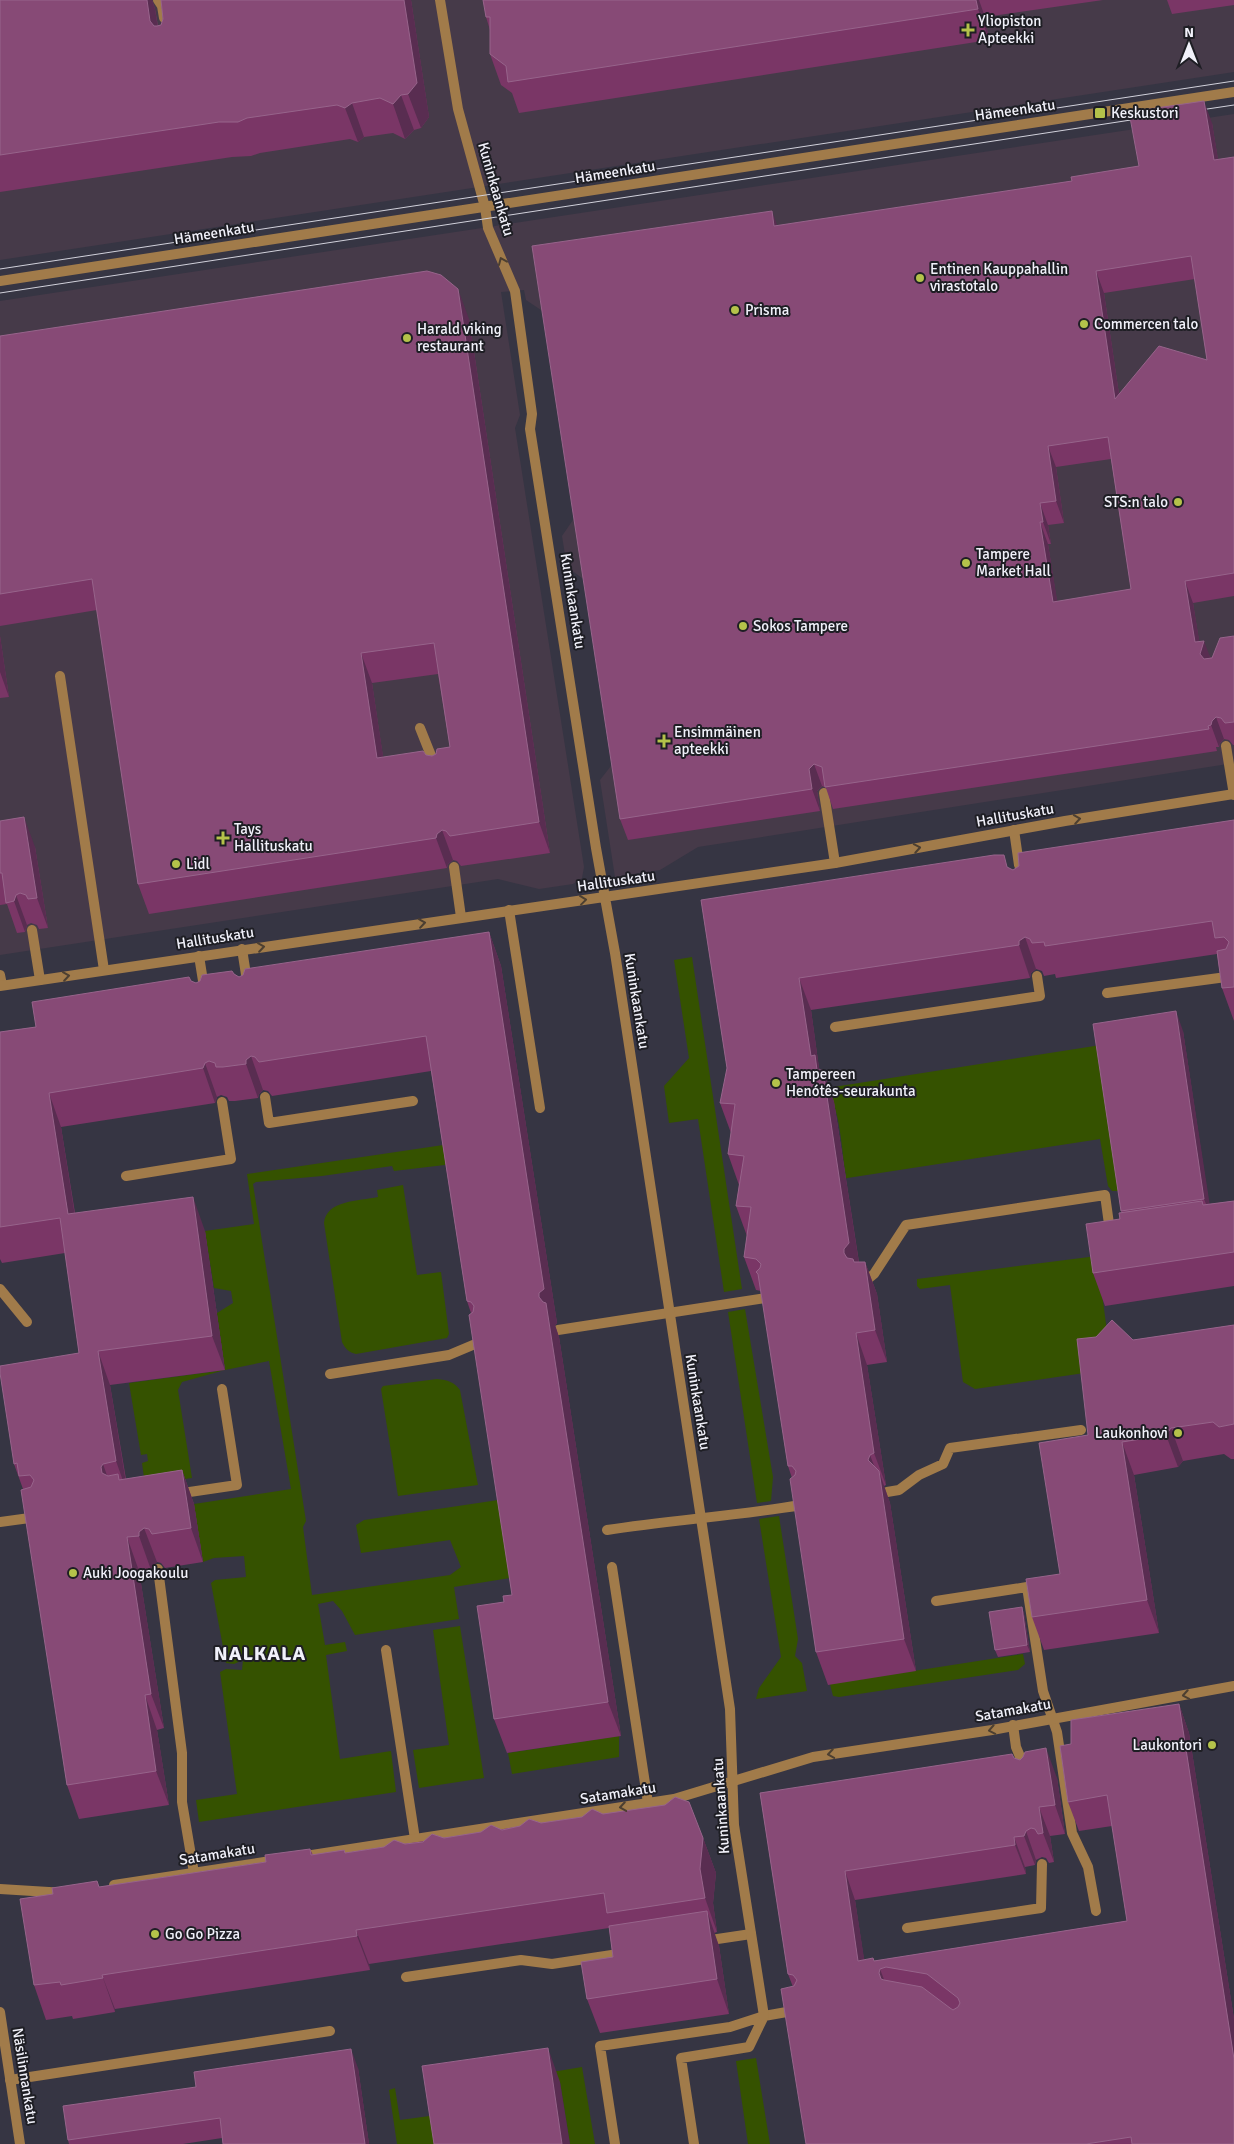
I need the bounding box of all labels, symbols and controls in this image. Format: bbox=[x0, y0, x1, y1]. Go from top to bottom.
place label: Yliopiston Apteekki bbox=[978, 12, 1041, 47]
north arrow bbox=[1164, 20, 1214, 70]
marker: Yliopiston Apteekki bbox=[962, 24, 974, 36]
text: N bbox=[1184, 24, 1194, 41]
street label: Hämeenkatu bbox=[973, 95, 1057, 125]
place label: Keskustori bbox=[1111, 104, 1179, 122]
marker: Keskustori bbox=[1093, 106, 1107, 120]
street label: Kuninkaankatu bbox=[474, 140, 518, 238]
street label: Hämeenkatu bbox=[573, 157, 657, 187]
street label: Hämeenkatu bbox=[172, 218, 256, 248]
one-way arrow bbox=[498, 257, 508, 266]
place label: Entinen Kauppahallin virastotalo bbox=[930, 260, 1068, 295]
marker: Entinen Kauppahallin virastotalo bbox=[914, 272, 926, 284]
place label: Prisma bbox=[745, 301, 789, 319]
marker: Prisma bbox=[729, 304, 741, 316]
place label: Commercen talo bbox=[1094, 315, 1198, 333]
marker: Commercen talo bbox=[1078, 318, 1090, 330]
place label: Harald viking restaurant bbox=[417, 320, 502, 355]
marker: Harald viking restaurant bbox=[401, 332, 413, 344]
place label: STS:n talo bbox=[1104, 493, 1168, 511]
marker: STS:n talo bbox=[1172, 496, 1184, 508]
place label: Tampere Market Hall bbox=[976, 545, 1051, 580]
street label: Kuninkaankatu bbox=[557, 552, 589, 650]
marker: Tampere Market Hall bbox=[960, 557, 972, 569]
place label: Sokos Tampere bbox=[753, 617, 848, 635]
marker: Sokos Tampere bbox=[737, 620, 749, 632]
place label: Ensimmäinen apteekki bbox=[674, 723, 761, 758]
marker: Ensimmäinen apteekki bbox=[658, 735, 670, 747]
street label: Hallituskatu bbox=[975, 799, 1055, 831]
one-way arrow bbox=[1073, 814, 1081, 825]
place label: Tays Hallituskatu bbox=[234, 820, 313, 855]
marker: Tays Hallituskatu bbox=[216, 831, 230, 845]
one-way arrow bbox=[912, 843, 921, 853]
place label: Lidl bbox=[186, 855, 210, 873]
marker: Lidl bbox=[170, 858, 182, 870]
street label: Hallituskatu bbox=[576, 867, 656, 895]
one-way arrow bbox=[578, 896, 587, 906]
one-way arrow bbox=[417, 918, 426, 928]
street label: Hallituskatu bbox=[175, 923, 255, 953]
one-way arrow bbox=[256, 942, 265, 952]
street label: Kuninkaankatu bbox=[621, 952, 653, 1050]
one-way arrow bbox=[62, 971, 70, 982]
place label: Tampereen Henótês-seurakunta bbox=[786, 1065, 916, 1100]
marker: Tampereen Henótês-seurakunta bbox=[770, 1077, 782, 1089]
street label: Kuninkaankatu bbox=[682, 1353, 714, 1451]
place label: Laukonhovi bbox=[1095, 1424, 1168, 1442]
marker: Laukonhovi bbox=[1172, 1427, 1184, 1439]
place label: Auki Joogakoulu bbox=[83, 1564, 189, 1582]
marker: Auki Joogakoulu bbox=[67, 1567, 79, 1579]
district label: NALKALA bbox=[214, 1641, 306, 1666]
one-way arrow bbox=[1182, 1689, 1190, 1699]
street label: Satamakatu bbox=[974, 1694, 1052, 1726]
one-way arrow bbox=[987, 1724, 996, 1734]
place label: Laukontori bbox=[1133, 1736, 1202, 1754]
marker: Laukontori bbox=[1206, 1739, 1218, 1751]
one-way arrow bbox=[827, 1749, 835, 1759]
street label: Kuninkaankatu bbox=[709, 1757, 733, 1855]
street label: Satamakatu bbox=[579, 1778, 657, 1808]
one-way arrow bbox=[619, 1801, 627, 1812]
street label: Satamakatu bbox=[178, 1839, 256, 1869]
place label: Go Go Pizza bbox=[165, 1925, 240, 1943]
marker: Go Go Pizza bbox=[149, 1928, 161, 1940]
street label: Näsilinnankatu bbox=[8, 2026, 42, 2126]

